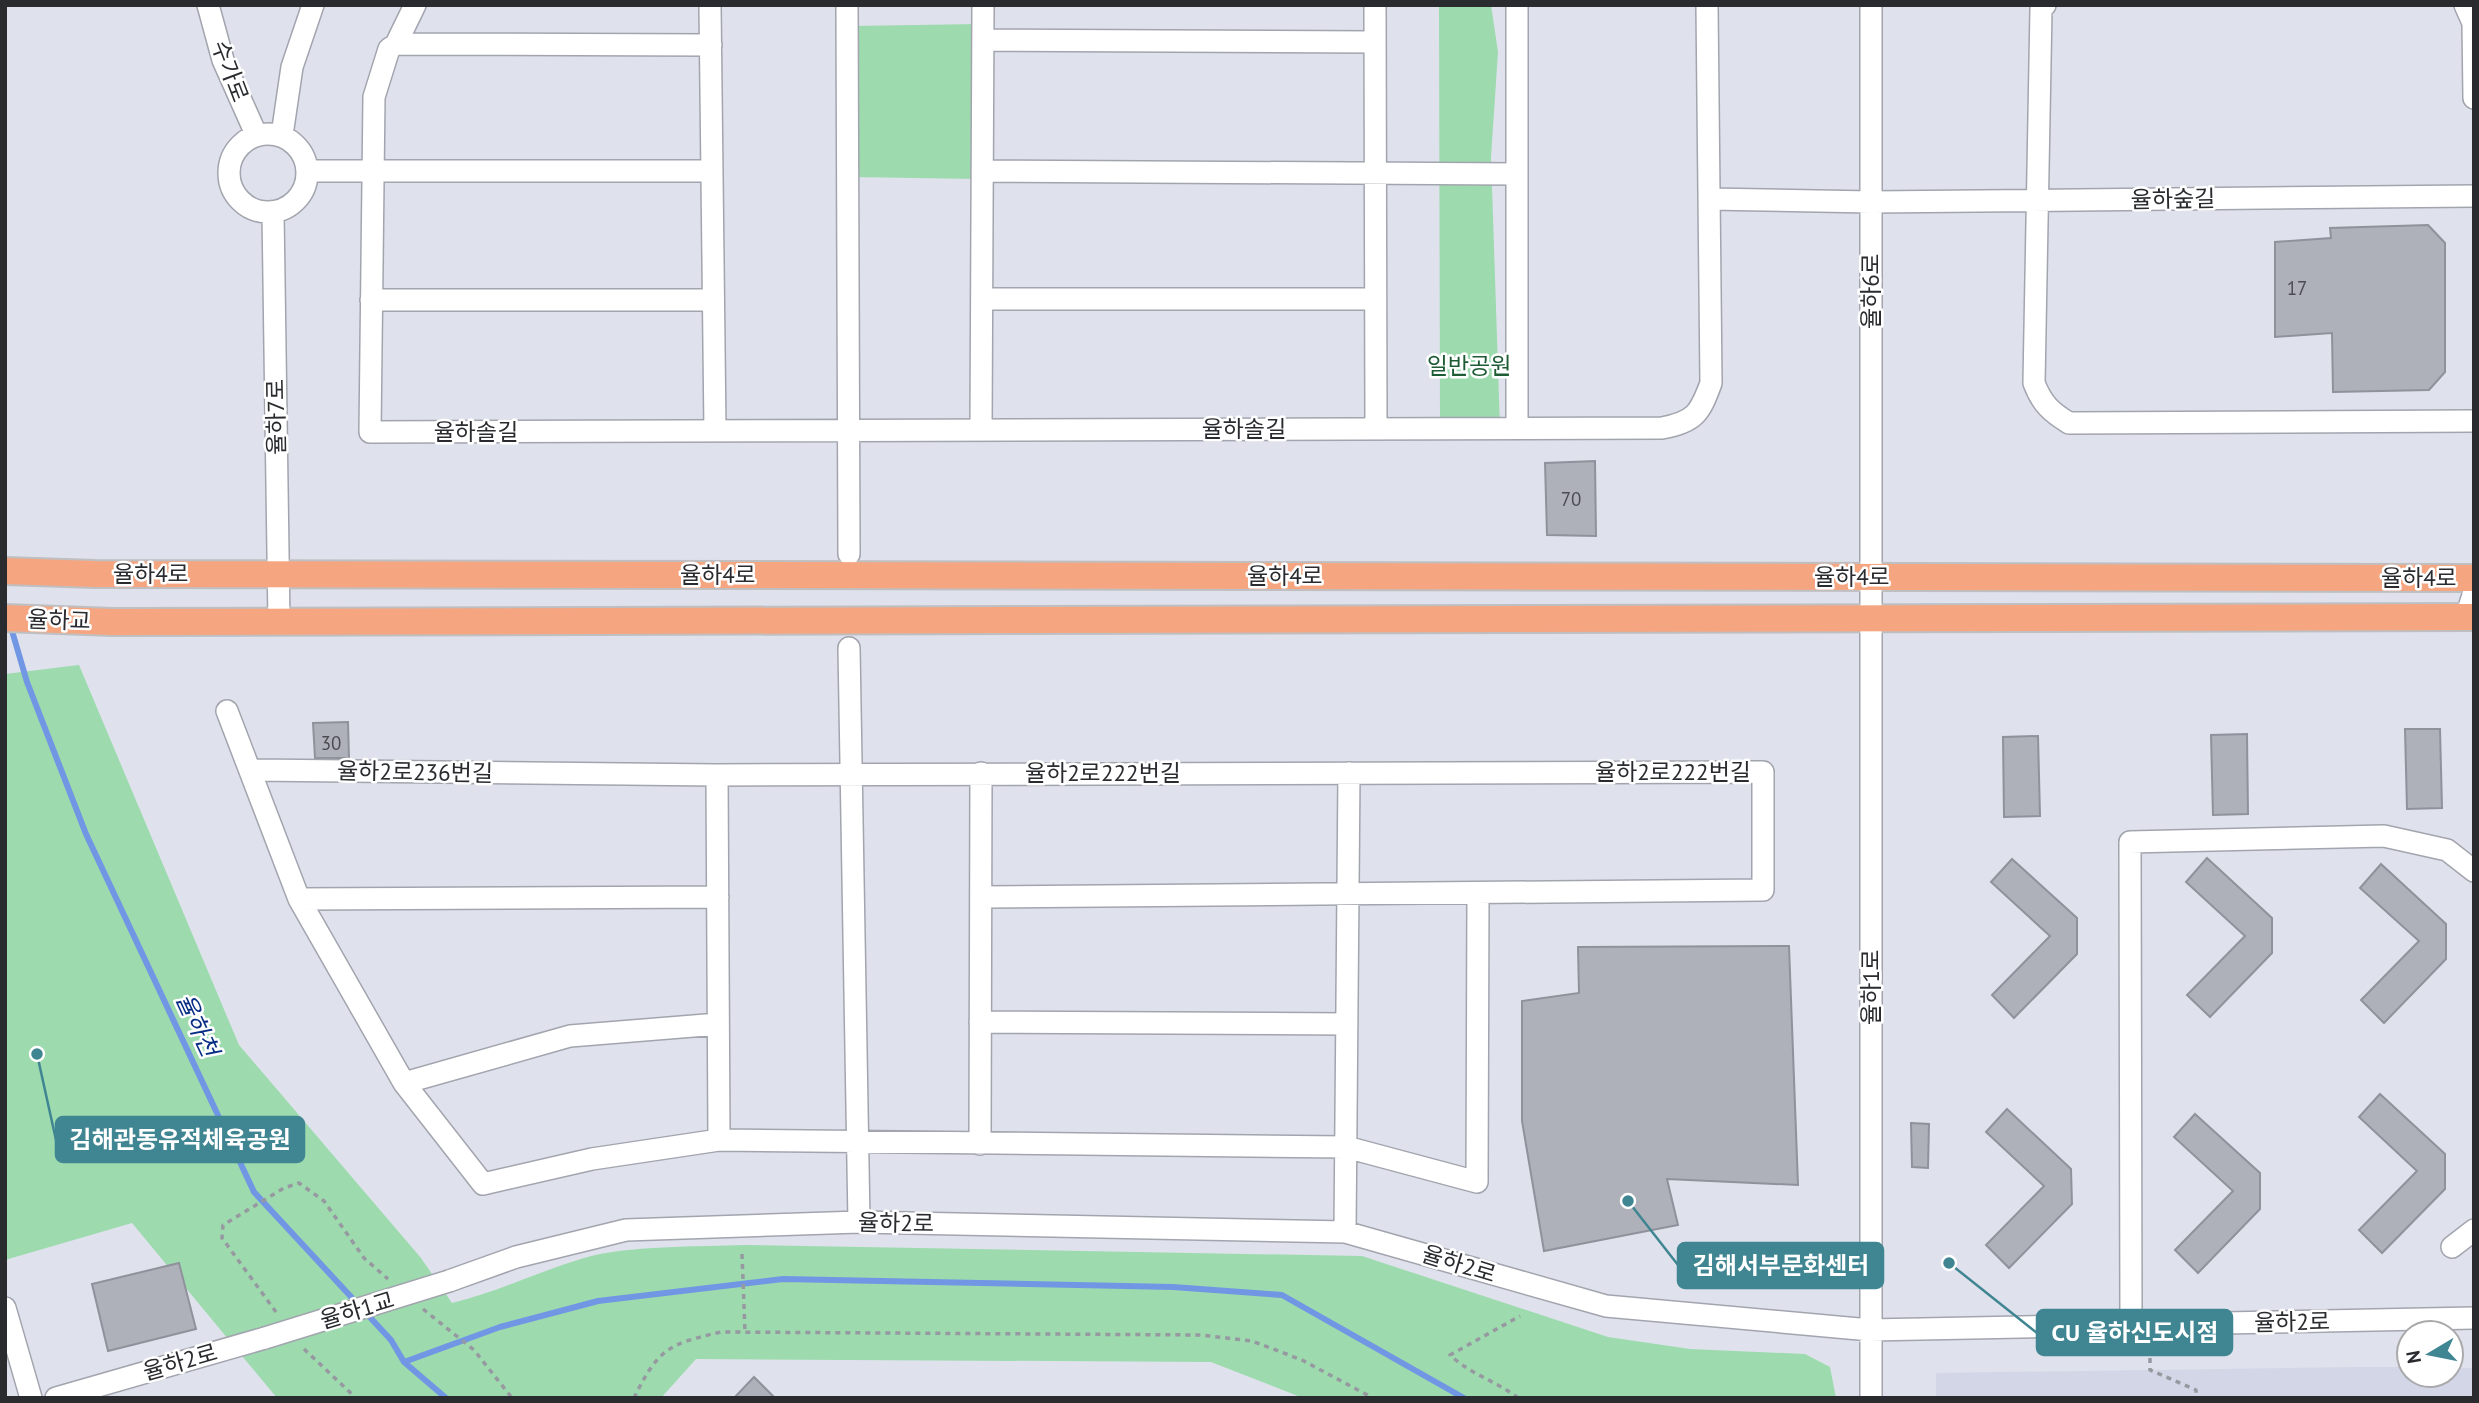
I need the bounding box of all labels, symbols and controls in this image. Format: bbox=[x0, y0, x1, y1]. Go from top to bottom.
street label: 수가로 bbox=[206, 36, 255, 106]
street label: 율하숲길 bbox=[2130, 183, 2216, 214]
street label: 율하6로 bbox=[1856, 253, 1885, 329]
house number: 17 bbox=[2287, 276, 2307, 300]
park label: 일반공원 bbox=[1427, 351, 1511, 380]
street label: 율하7로 bbox=[260, 379, 291, 455]
street label: 율하솔길 bbox=[1202, 414, 1286, 443]
street label: 율하솔길 bbox=[434, 417, 518, 446]
house number: 70 bbox=[1561, 487, 1581, 511]
street label: 율하4로 bbox=[113, 559, 189, 588]
street label: 율하4로 bbox=[680, 560, 756, 589]
street label: 율하4로 bbox=[1247, 561, 1323, 590]
street label: 율하4로 bbox=[1814, 562, 1890, 591]
street label: 율하4로 bbox=[2381, 563, 2457, 592]
street label: 율하교 bbox=[27, 604, 91, 635]
house number: 30 bbox=[321, 731, 341, 755]
street label: 율하2로236번길 bbox=[337, 756, 493, 787]
street label: 율하2로222번길 bbox=[1595, 757, 1751, 786]
street label: 율하2로222번길 bbox=[1025, 758, 1181, 787]
street label: 율하1로 bbox=[1856, 949, 1885, 1025]
water label: 율하천 bbox=[169, 988, 227, 1064]
callout: 김해관동유적체육공원 bbox=[56, 1117, 304, 1162]
text: 김해관동유적체육공원 bbox=[70, 1124, 290, 1155]
street label: 율하2로 bbox=[858, 1207, 934, 1238]
street label: 율하2로 bbox=[1419, 1239, 1500, 1289]
callout: 김해서부문화센터 bbox=[1678, 1243, 1883, 1288]
text: 김해서부문화센터 bbox=[1693, 1250, 1869, 1281]
street label: 율하1교 bbox=[316, 1285, 397, 1335]
street label: 율하2로 bbox=[2254, 1306, 2330, 1337]
callout: CU 율하신도시점 bbox=[2037, 1310, 2232, 1355]
text: CU 율하신도시점 bbox=[2051, 1317, 2219, 1348]
north arrow bbox=[2395, 1319, 2465, 1389]
street label: 율하2로 bbox=[139, 1337, 220, 1386]
text: N bbox=[2400, 1349, 2426, 1365]

